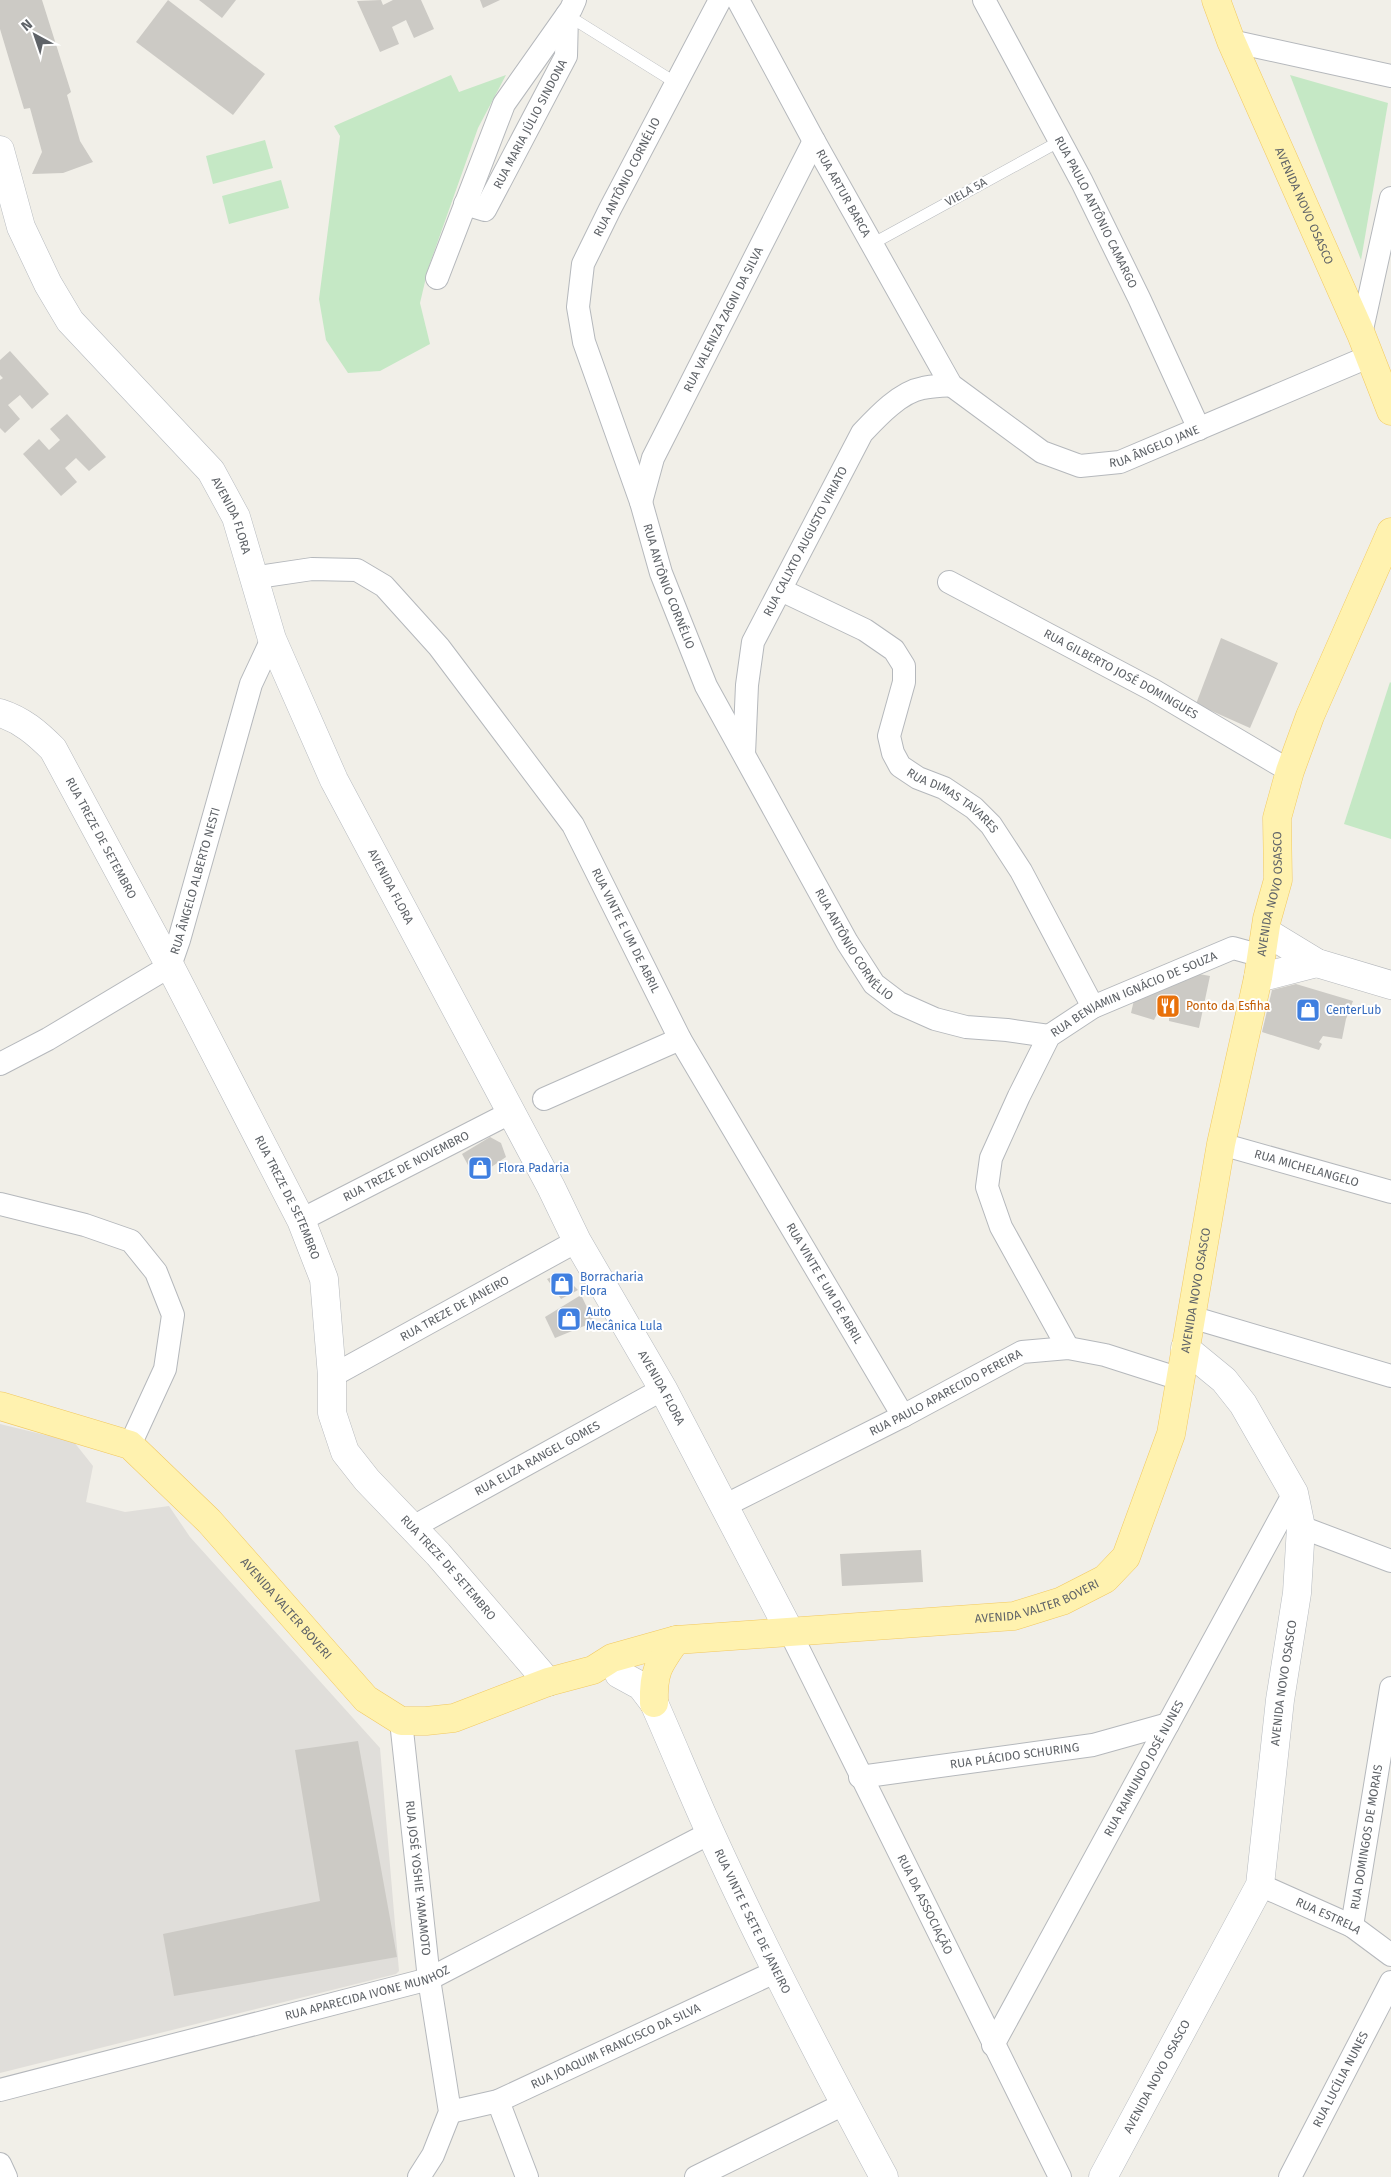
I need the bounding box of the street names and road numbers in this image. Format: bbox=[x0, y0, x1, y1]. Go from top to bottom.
street label: RUA MARIA JÚLIO SINDONA bbox=[490, 57, 570, 191]
street label: RUA ANTÔNIO CORNÉLIO bbox=[590, 115, 663, 239]
street label: RUA PAULO ANTÔNIO CAMARGO bbox=[1052, 134, 1140, 291]
street label: AVENIDA NOVO OSASCO bbox=[1272, 145, 1336, 267]
street label: RUA ARTUR BARCA bbox=[813, 147, 874, 240]
street label: VIELA 5A bbox=[943, 175, 989, 209]
street label: RUA VALENIZA ZAGNI DA SILVA bbox=[681, 245, 766, 394]
street label: RUA ÂNGELO JANE bbox=[1108, 422, 1201, 470]
street label: RUA CALIXTO AUGUSTO VIRIATO bbox=[761, 464, 850, 619]
street label: AVENIDA FLORA bbox=[209, 474, 254, 556]
street label: RUA ANTÔNIO CORNÉLIO bbox=[640, 522, 698, 651]
street label: RUA GILBERTO JOSÉ DOMINGUES bbox=[1041, 626, 1201, 722]
street label: RUA DIMAS TAVARES bbox=[904, 765, 1002, 836]
street label: RUA TREZE DE SETEMBRO bbox=[63, 775, 139, 901]
street label: RUA ÂNGELO ALBERTO NESTI bbox=[167, 806, 223, 957]
street label: AVENIDA NOVO OSASCO bbox=[1254, 831, 1285, 957]
street label: AVENIDA FLORA bbox=[365, 846, 417, 926]
street label: RUA VINTE E UM DE ABRIL bbox=[589, 866, 663, 995]
street label: RUA ANTÔNIO CORNÉLIO bbox=[812, 886, 896, 1003]
street label: RUA BENJAMIN IGNÁCIO DE SOUZA bbox=[1048, 949, 1219, 1040]
street label: RUA TREZE DE NOVEMBRO bbox=[341, 1128, 471, 1204]
street label: RUA TREZE DE SETEMBRO bbox=[252, 1133, 323, 1262]
street label: RUA MICHELANGELO bbox=[1253, 1147, 1361, 1190]
street label: RUA VINTE E UM DE ABRIL bbox=[783, 1220, 866, 1346]
street label: AVENIDA NOVO OSASCO bbox=[1178, 1227, 1213, 1354]
street label: RUA TREZE DE JANEIRO bbox=[398, 1273, 512, 1344]
street label: RUA PAULO APARECIDO PEREIRA bbox=[867, 1346, 1025, 1439]
street label: AVENIDA FLORA bbox=[635, 1348, 688, 1428]
street label: RUA ELIZA RANGEL GOMES bbox=[472, 1418, 603, 1499]
street label: RUA TREZE DE SETEMBRO bbox=[398, 1512, 499, 1623]
street label: AVENIDA VALTER BOVERI bbox=[238, 1555, 334, 1662]
street label: AVENIDA VALTER BOVERI bbox=[974, 1576, 1101, 1626]
street label: AVENIDA NOVO OSASCO bbox=[1268, 1619, 1300, 1747]
street label: RUA RAIMUNDO JOSÉ NUNES bbox=[1101, 1698, 1187, 1839]
street label: RUA PLÁCIDO SCHURING bbox=[949, 1740, 1080, 1772]
street label: RUA DOMINGOS DE MORAIS bbox=[1348, 1763, 1385, 1911]
street label: RUA JOSÉ YOSHIE YAMAMOTO bbox=[403, 1800, 433, 1956]
street label: RUA VINTE E SETE DE JANEIRO bbox=[712, 1847, 794, 1996]
street label: RUA DA ASSOCIAÇÃO bbox=[894, 1852, 956, 1957]
street label: RUA ESTRELA bbox=[1293, 1895, 1364, 1937]
street label: RUA APARECIDA IVONE MUNHOZ bbox=[283, 1962, 452, 2023]
street label: RUA JOAQUIM FRANCISCO DA SILVA bbox=[529, 2001, 703, 2092]
street label: AVENIDA NOVO OSASCO bbox=[1121, 2017, 1193, 2136]
street label: RUA LUCÍLIA NUNES bbox=[1310, 2029, 1371, 2130]

